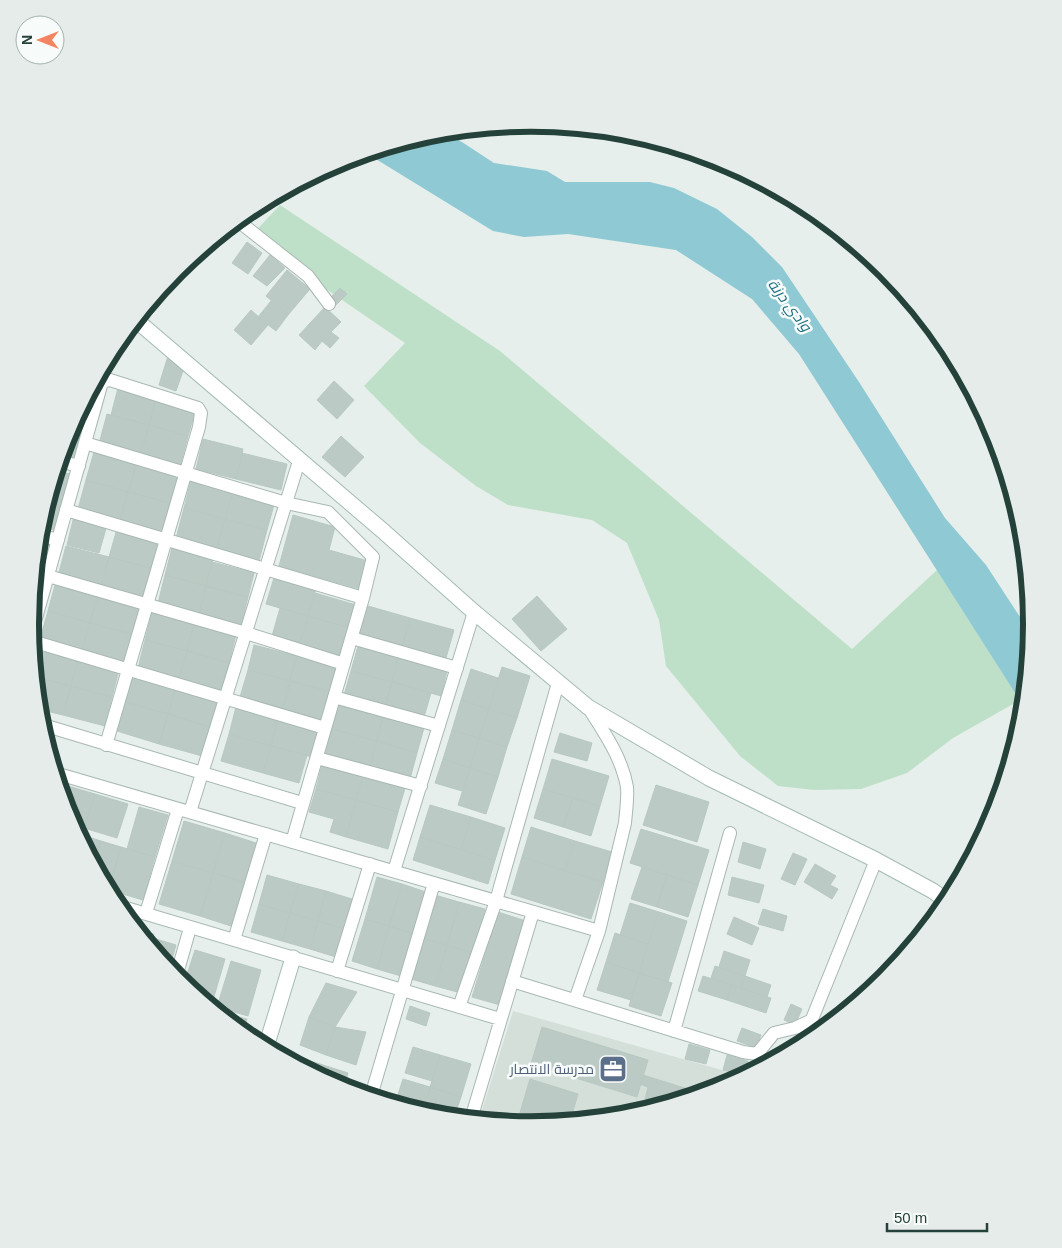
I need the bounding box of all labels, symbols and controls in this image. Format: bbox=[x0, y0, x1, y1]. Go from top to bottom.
north arrow bbox=[15, 15, 65, 65]
text: N bbox=[19, 35, 35, 45]
water label: وادي درنة bbox=[762, 276, 816, 338]
office icon: مدرسة الانتصار bbox=[598, 1054, 628, 1084]
place label: مدرسة الانتصار bbox=[509, 1061, 594, 1077]
scale bar bbox=[887, 1200, 987, 1232]
text: 50 m bbox=[894, 1209, 927, 1226]

